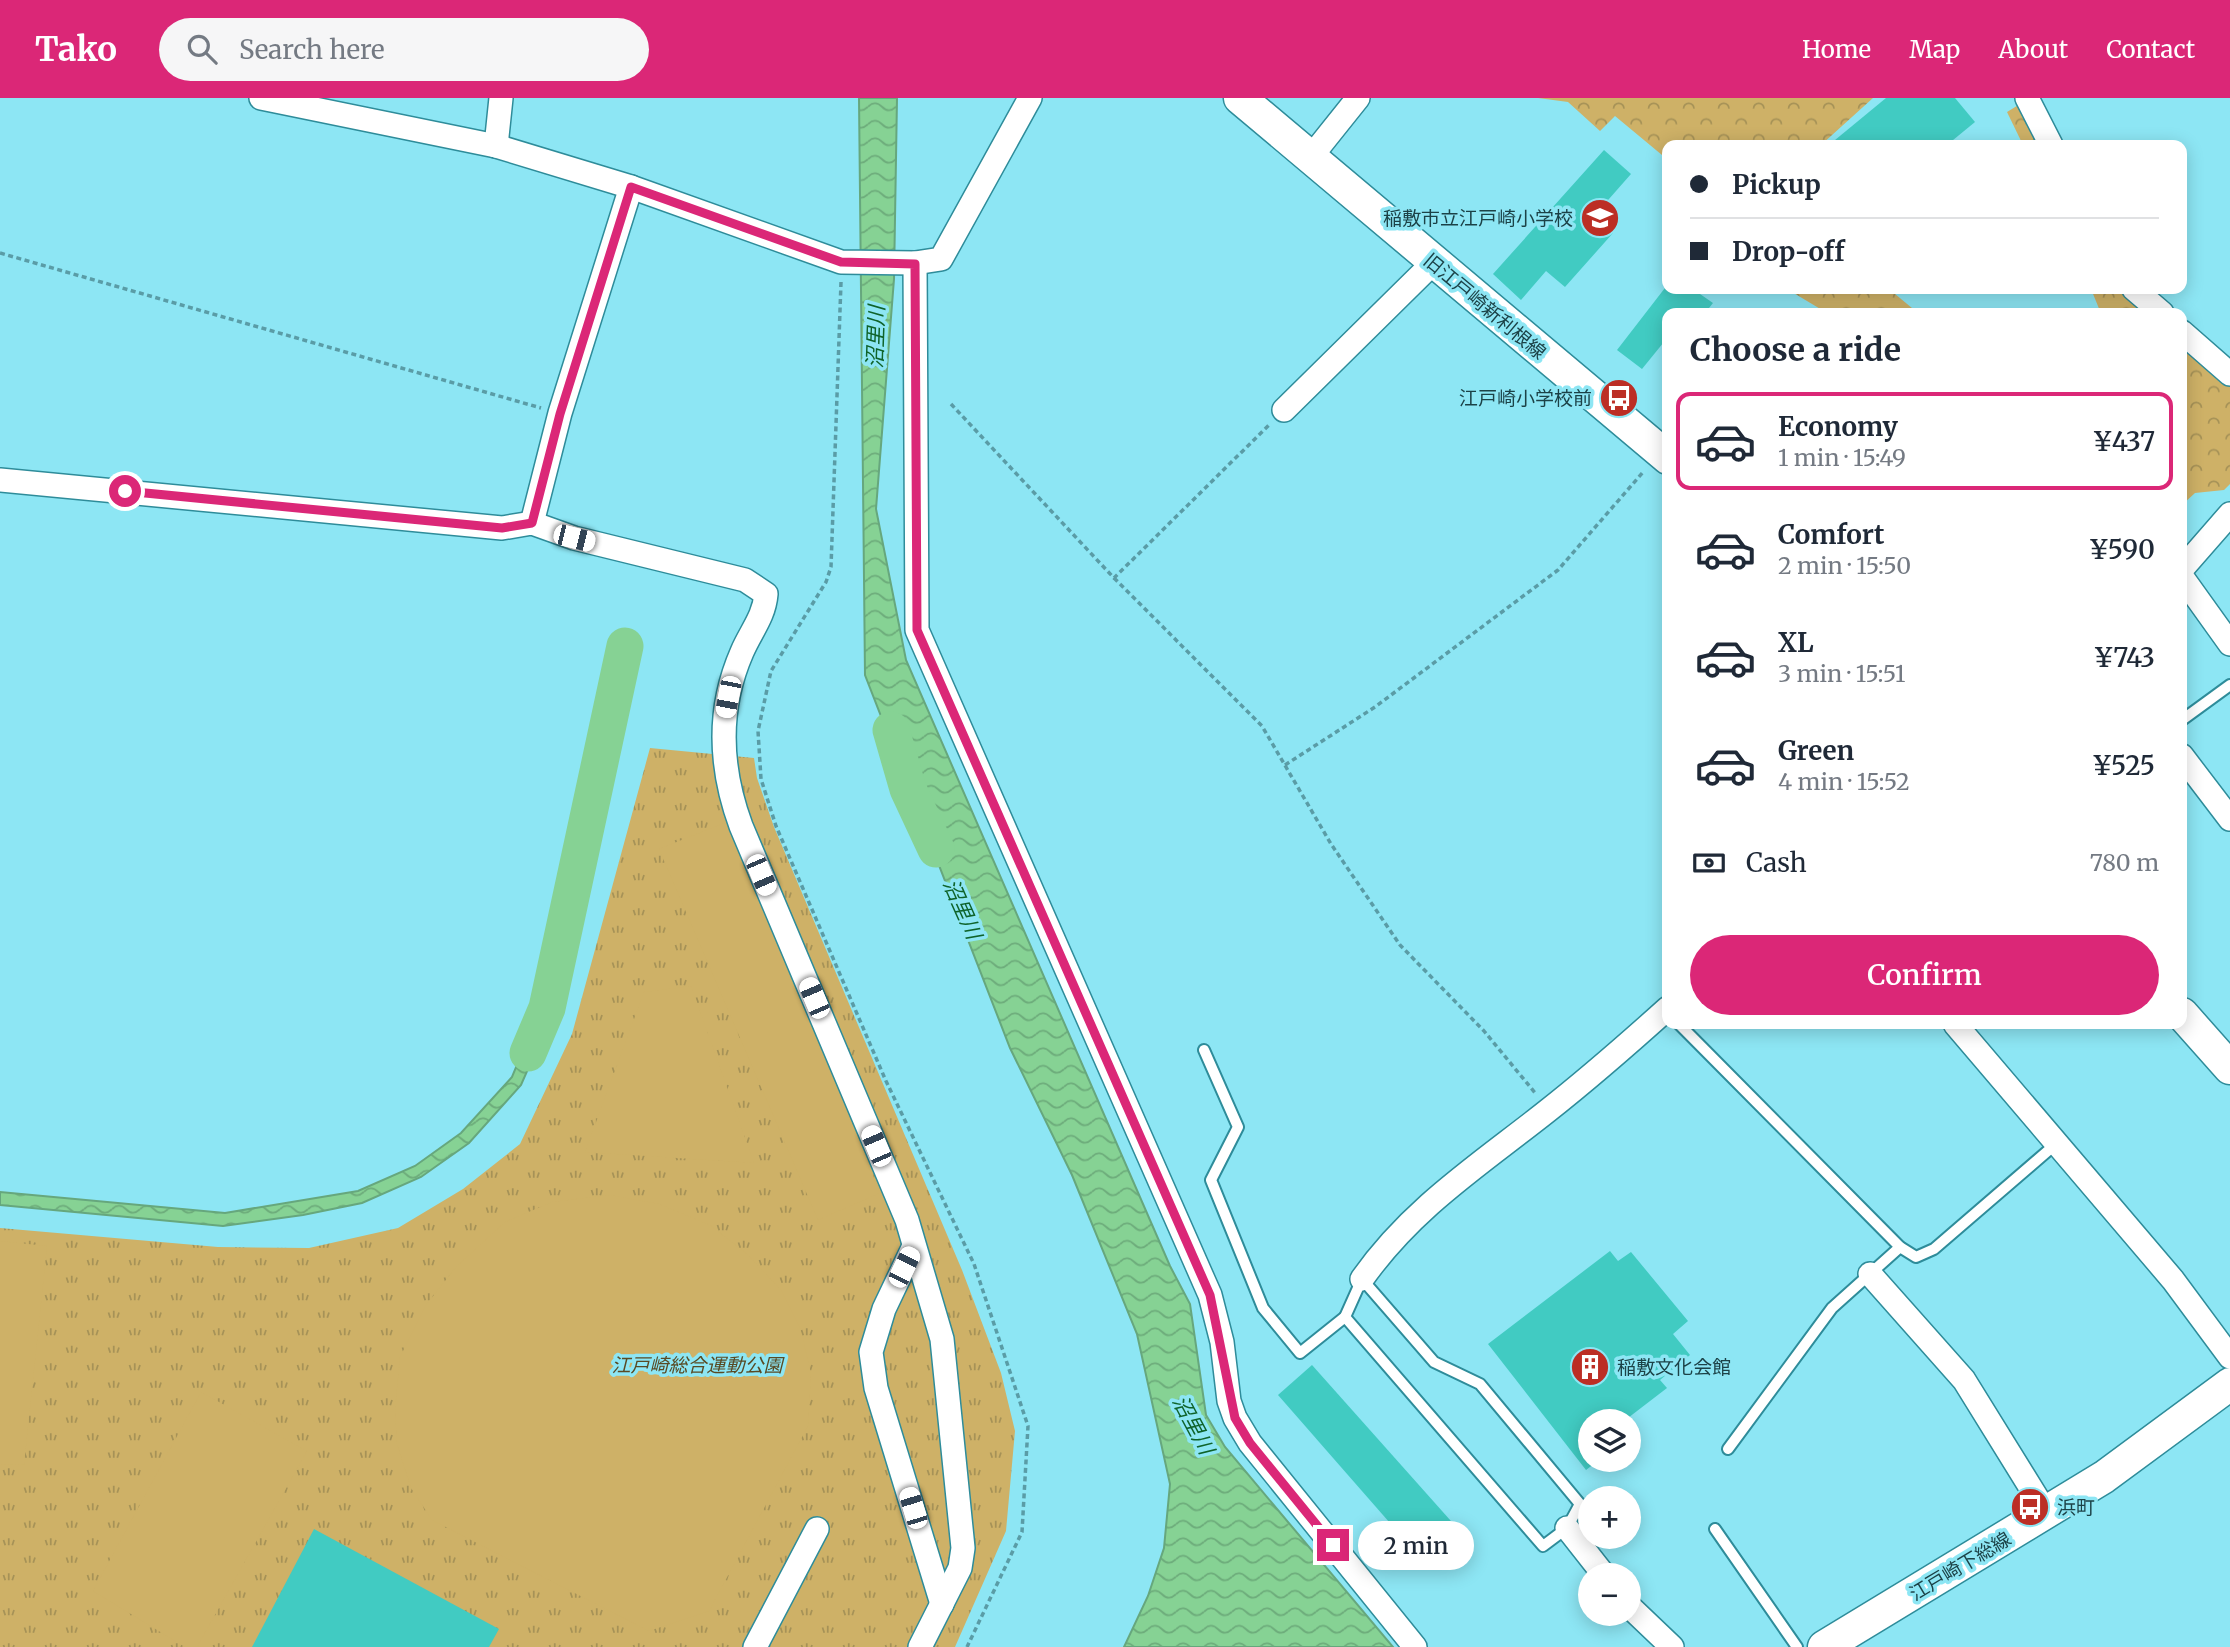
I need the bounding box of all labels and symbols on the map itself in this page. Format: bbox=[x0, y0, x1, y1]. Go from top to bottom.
school or university icon: 稲敷市立江戸崎小学校 bbox=[1579, 197, 1621, 239]
place label: 稲敷市立江戸崎小学校 bbox=[1383, 206, 1573, 230]
street label: 旧江戸崎新利根線 bbox=[1419, 248, 1551, 364]
water label: 沼里川 bbox=[861, 303, 890, 369]
bus stop icon: 江戸崎小学校前 bbox=[1598, 377, 1640, 419]
place label: 江戸崎小学校前 bbox=[1459, 386, 1592, 410]
route start bbox=[109, 475, 141, 507]
car bbox=[552, 523, 597, 553]
car bbox=[714, 674, 743, 720]
car bbox=[744, 852, 779, 898]
water label: 沼里川 bbox=[937, 875, 988, 945]
car bbox=[797, 975, 832, 1021]
car bbox=[859, 1123, 894, 1169]
car bbox=[886, 1244, 923, 1290]
building icon: 稲敷文化会館 bbox=[1569, 1346, 1611, 1388]
park label: 江戸崎総合運動公園 bbox=[611, 1353, 785, 1377]
place label: 稲敷文化会館 bbox=[1617, 1355, 1731, 1379]
water label: 沼里川 bbox=[1167, 1391, 1221, 1461]
car bbox=[897, 1485, 930, 1531]
bus stop icon: 浜町 bbox=[2009, 1486, 2051, 1528]
place label: 浜町 bbox=[2057, 1495, 2095, 1519]
callout: 2 min bbox=[1358, 1520, 1473, 1570]
street label: 江戸崎下総線 bbox=[1905, 1526, 2015, 1606]
route end bbox=[1317, 1529, 1349, 1561]

